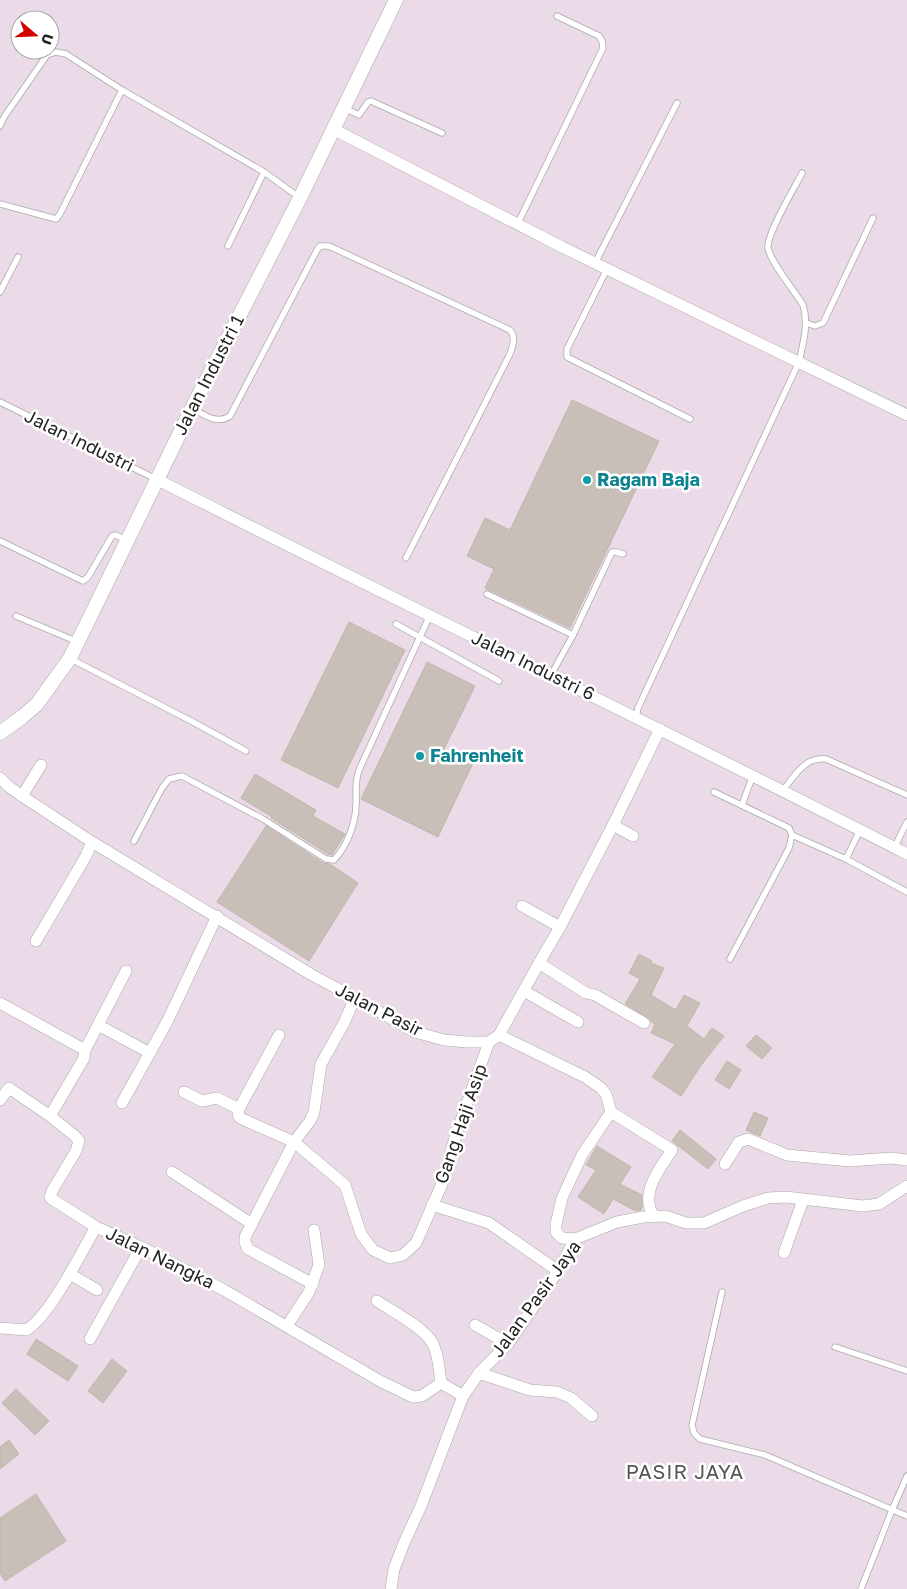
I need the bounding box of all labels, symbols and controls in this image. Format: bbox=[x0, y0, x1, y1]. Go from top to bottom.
north arrow bbox=[10, 10, 60, 60]
text: U bbox=[38, 32, 57, 47]
street label: Jalan Industri 1 bbox=[168, 310, 248, 438]
street label: Jalan Industri bbox=[21, 404, 138, 476]
place label: Ragam Baja bbox=[597, 468, 700, 490]
marker: Ragam Baja bbox=[581, 474, 593, 486]
street label: Jalan Industri 6 bbox=[468, 626, 599, 704]
place label: Fahrenheit bbox=[430, 744, 524, 766]
marker: Fahrenheit bbox=[414, 750, 426, 762]
street label: Jalan Pasir bbox=[332, 978, 427, 1040]
street label: Gang Haji Asip bbox=[429, 1061, 491, 1186]
street label: Jalan Nangka bbox=[103, 1221, 218, 1293]
street label: Jalan Pasir Jaya bbox=[485, 1236, 585, 1361]
district label: PASIR JAYA bbox=[626, 1459, 744, 1483]

